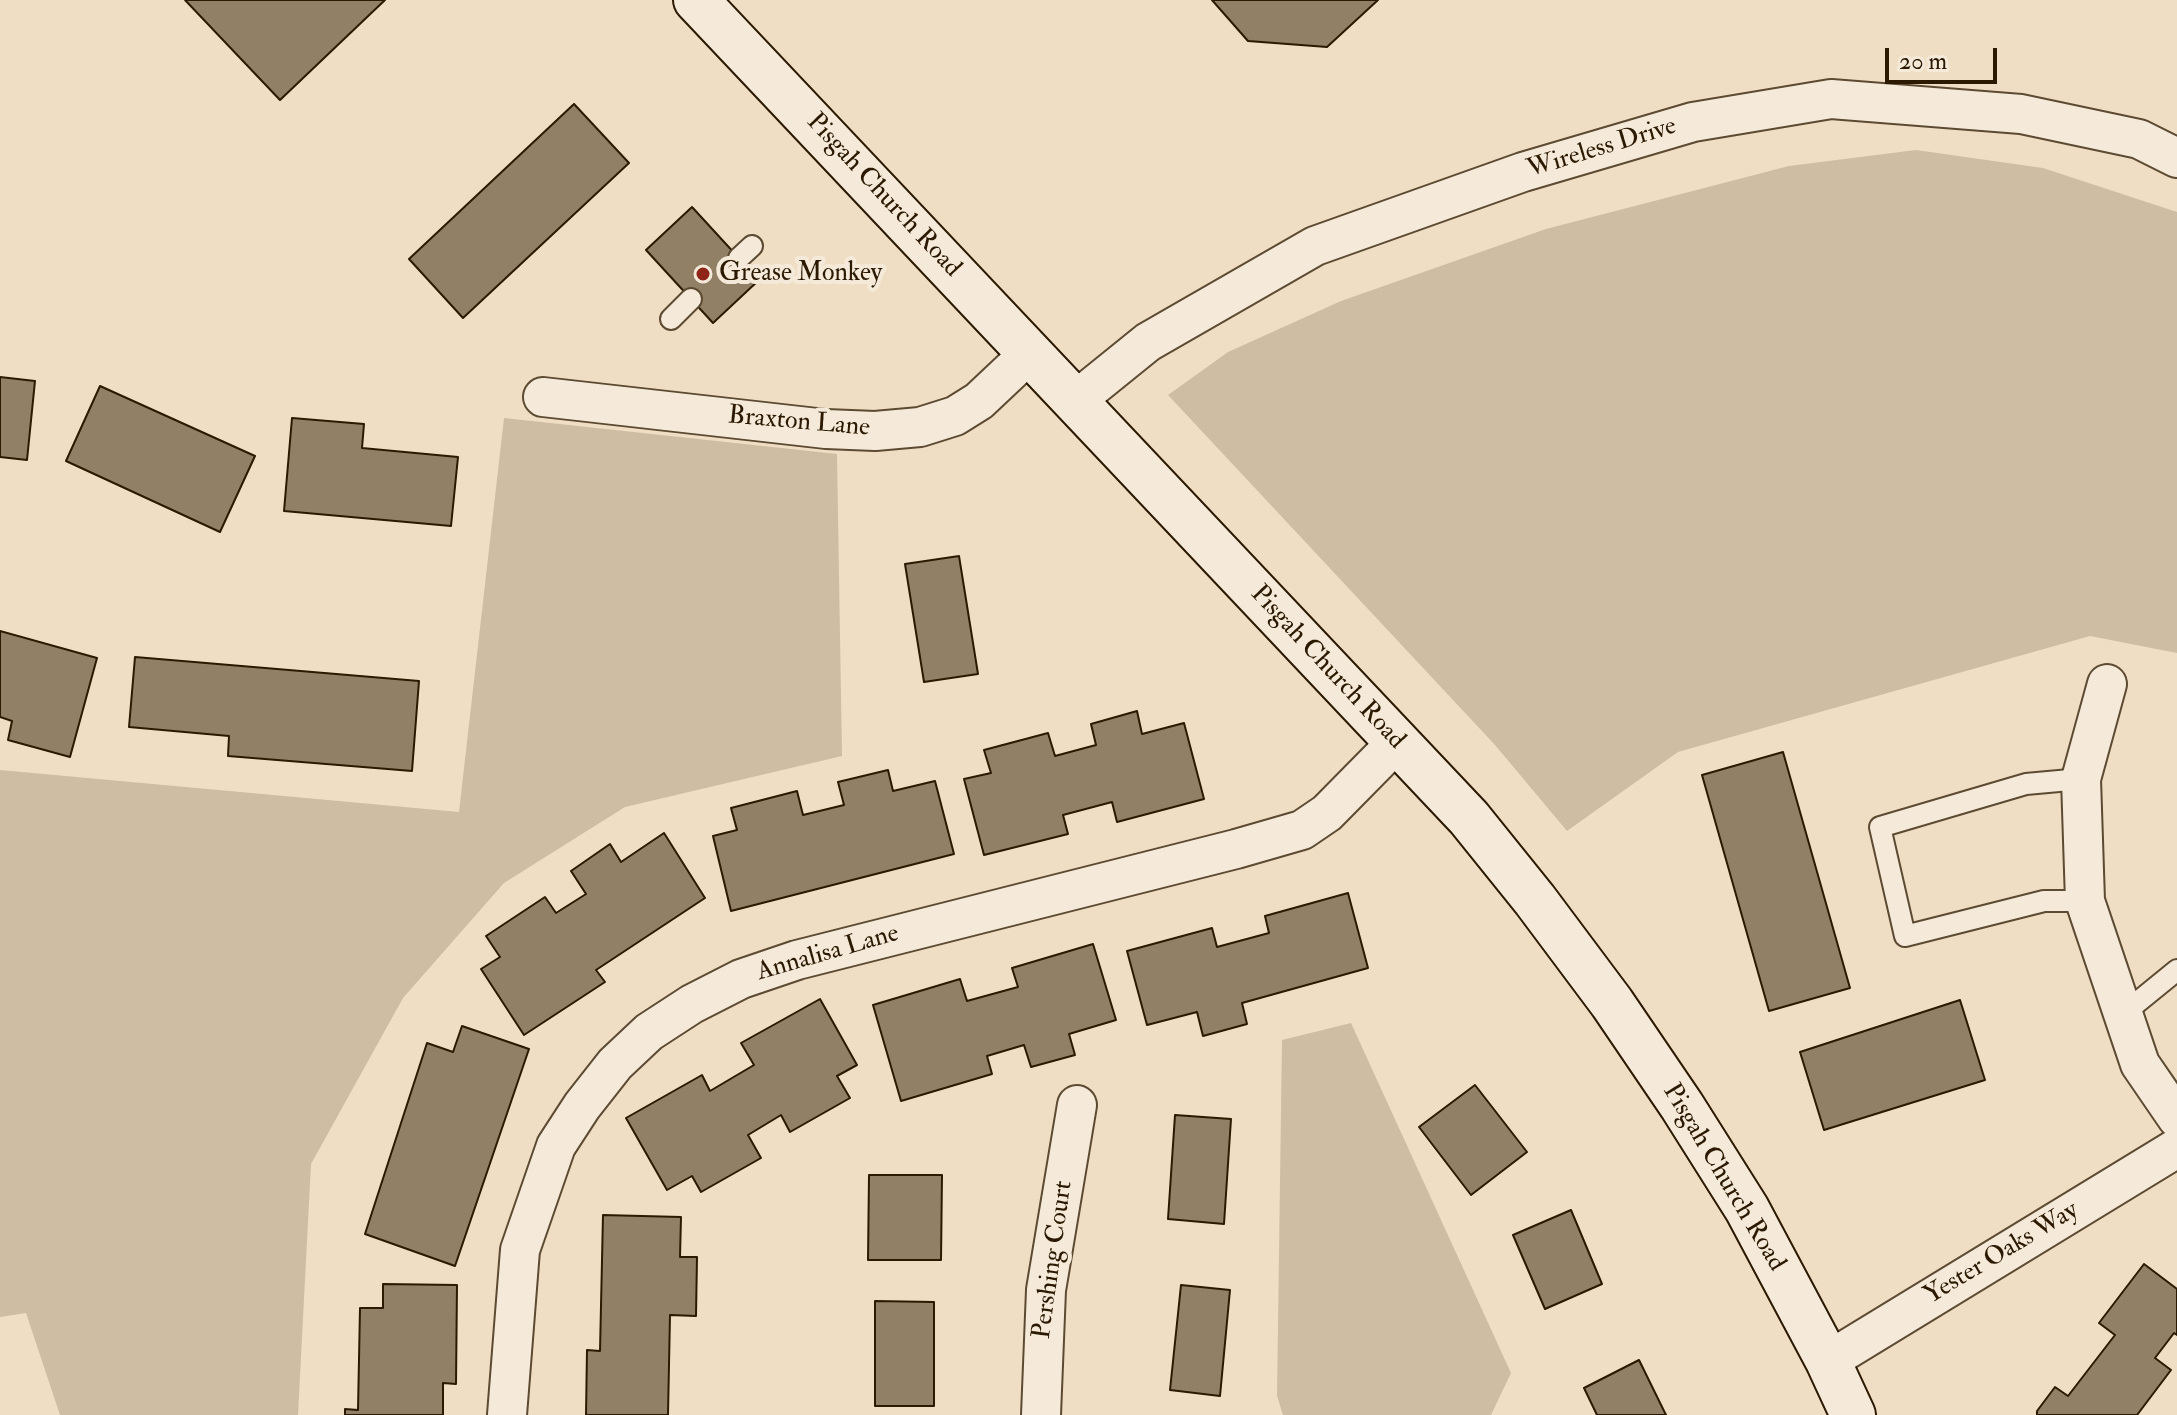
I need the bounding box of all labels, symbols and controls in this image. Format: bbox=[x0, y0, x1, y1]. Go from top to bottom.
scale bar bbox=[1889, 32, 2001, 82]
text: 20 m bbox=[1899, 46, 1947, 77]
street label: Pisgah Church Road bbox=[799, 107, 967, 285]
street label: Wireless Drive bbox=[1524, 112, 1680, 186]
place label: Grease Monkey bbox=[719, 258, 882, 290]
marker: Grease Monkey bbox=[694, 265, 712, 283]
street label: Braxton Lane bbox=[727, 401, 871, 445]
street label: Pisgah Church Road bbox=[1243, 579, 1411, 757]
street label: Annalisa Lane bbox=[753, 919, 903, 989]
street label: Pisgah Church Road bbox=[1655, 1079, 1791, 1277]
street label: Pershing Court bbox=[1027, 1179, 1081, 1341]
street label: Yester Oaks Way bbox=[1919, 1196, 2085, 1312]

